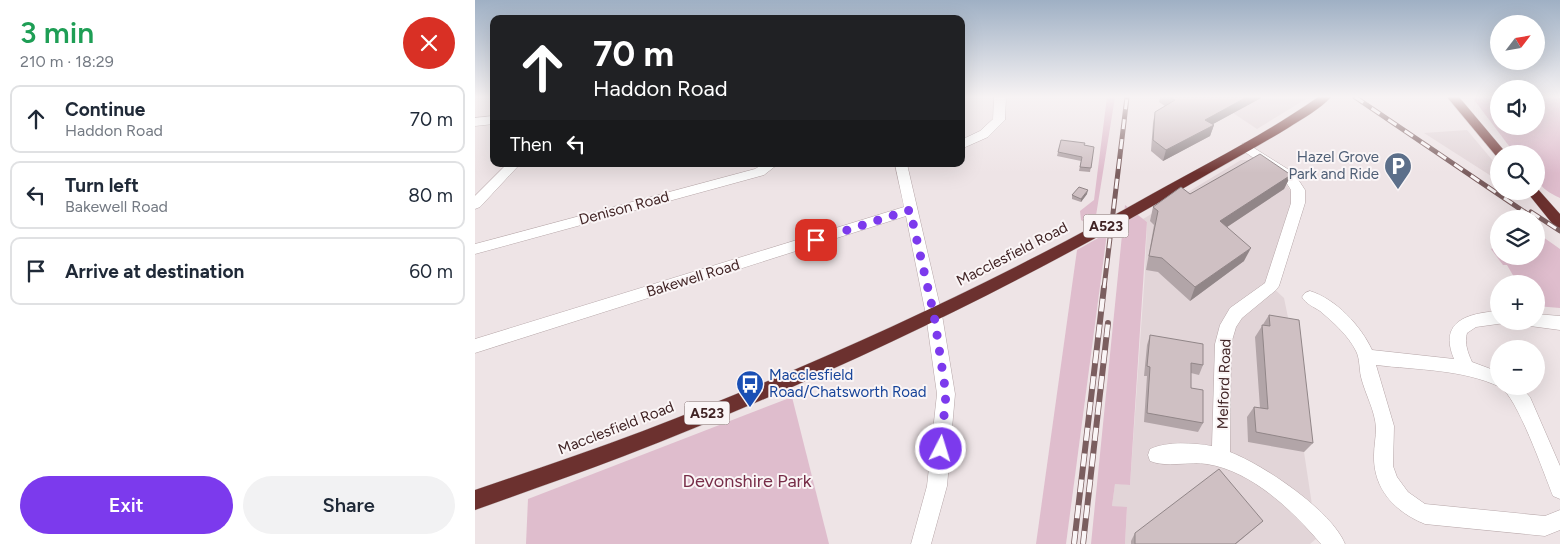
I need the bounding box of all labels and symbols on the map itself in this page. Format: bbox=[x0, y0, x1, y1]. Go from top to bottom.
north arrow bbox=[1490, 15, 1545, 70]
place label: Hazel Grove Park and Ride bbox=[1288, 148, 1379, 183]
parking icon: Hazel Grove Park and Ride bbox=[1383, 151, 1413, 190]
street label: Denison Road bbox=[577, 187, 671, 229]
road number: A523 bbox=[1083, 215, 1129, 238]
street label: Macclesfield Road bbox=[953, 218, 1071, 290]
pin bbox=[795, 219, 837, 261]
street label: Bakewell Road bbox=[644, 255, 742, 301]
street label: Melford Road bbox=[1213, 338, 1235, 430]
place label: Macclesfield Road/Chatsworth Road bbox=[769, 366, 927, 401]
bus stop icon: Macclesfield Road/Chatsworth Road bbox=[735, 369, 765, 408]
street label: Macclesfield Road bbox=[556, 398, 676, 458]
road number: A523 bbox=[685, 402, 729, 424]
position arrow bbox=[914, 422, 966, 474]
park label: Devonshire Park bbox=[683, 470, 812, 492]

